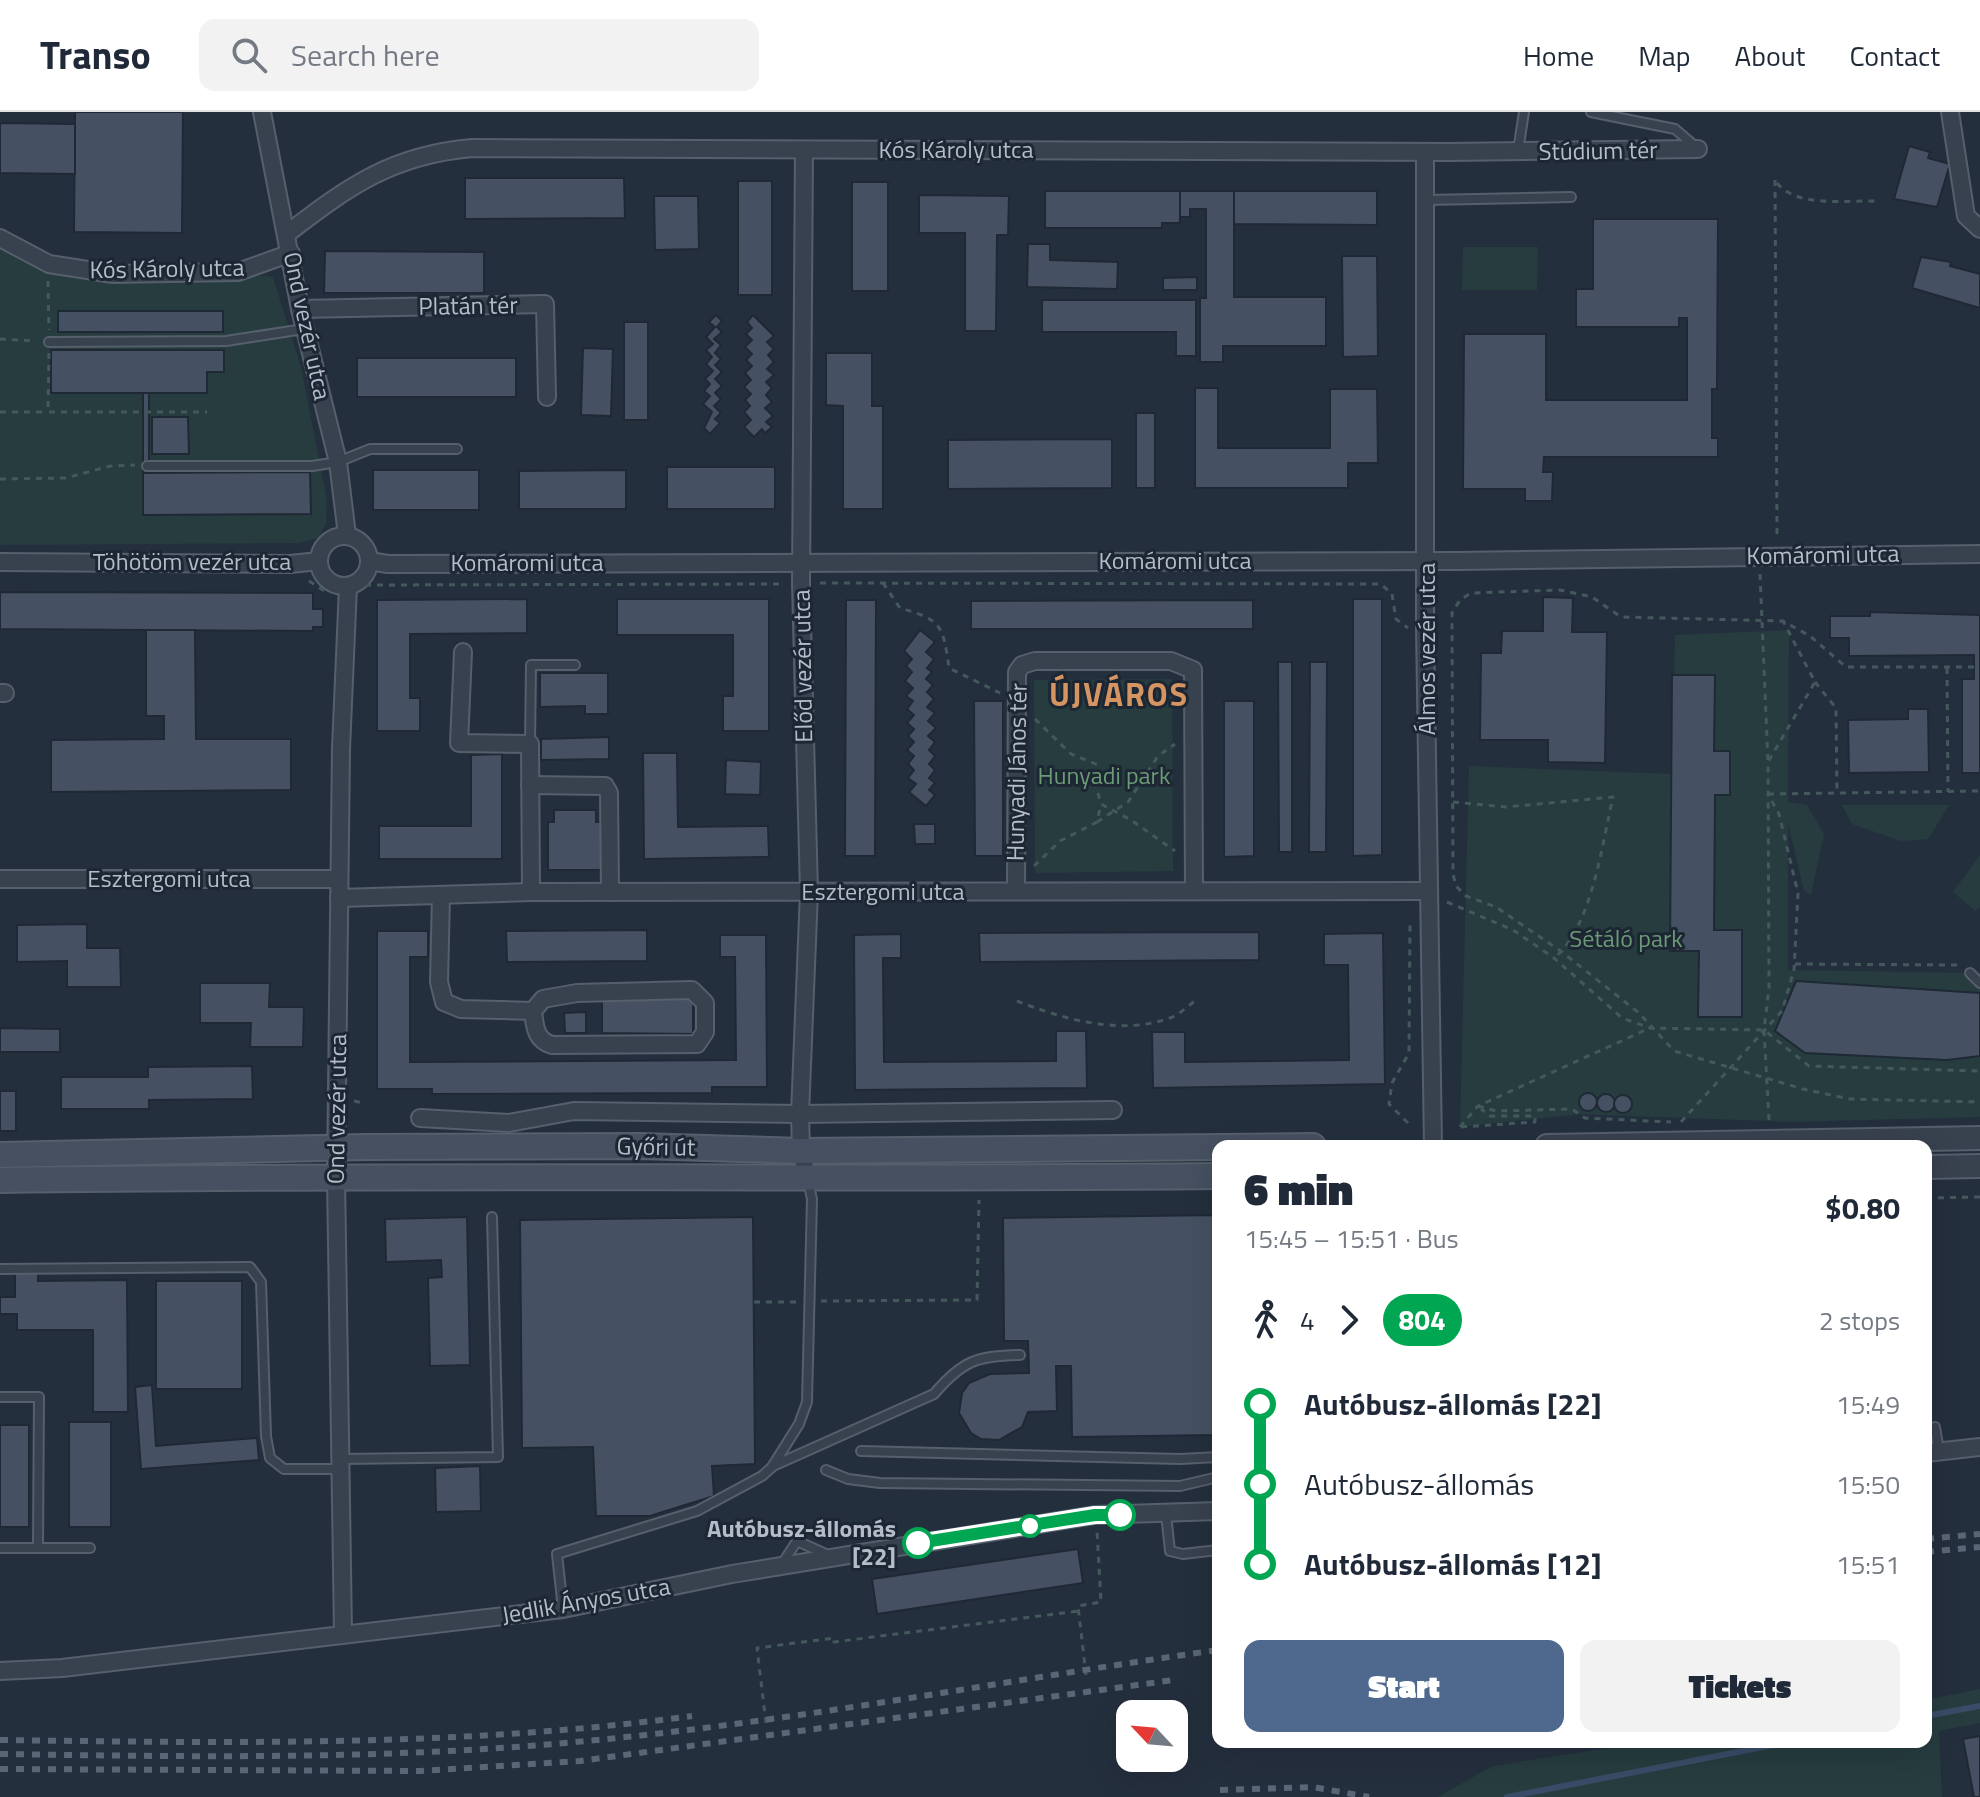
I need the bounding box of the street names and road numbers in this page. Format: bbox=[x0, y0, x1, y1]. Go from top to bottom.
street label: Kós Károly utca bbox=[879, 131, 1033, 167]
street label: Stúdium tér bbox=[1538, 131, 1658, 169]
street label: Kós Károly utca bbox=[89, 249, 245, 287]
street label: Ond vezér utca bbox=[275, 249, 341, 403]
street label: Platán tér bbox=[418, 286, 518, 324]
street label: Komáromi utca bbox=[1746, 535, 1900, 573]
street label: Komáromi utca bbox=[1098, 542, 1252, 578]
street label: Töhötöm vezér utca bbox=[93, 543, 291, 579]
street label: Komáromi utca bbox=[450, 544, 604, 580]
street label: Álmos vezér utca bbox=[1408, 563, 1444, 735]
street label: Előd vezér utca bbox=[783, 589, 821, 743]
street label: Hunyadi János tér bbox=[996, 683, 1036, 861]
street label: Esztergomi utca bbox=[87, 860, 251, 896]
street label: Esztergomi utca bbox=[801, 873, 965, 909]
street label: Ond vezér utca bbox=[317, 1033, 355, 1184]
street label: Győri út bbox=[616, 1127, 696, 1165]
street label: Jedlik Ányos utca bbox=[499, 1567, 673, 1633]

